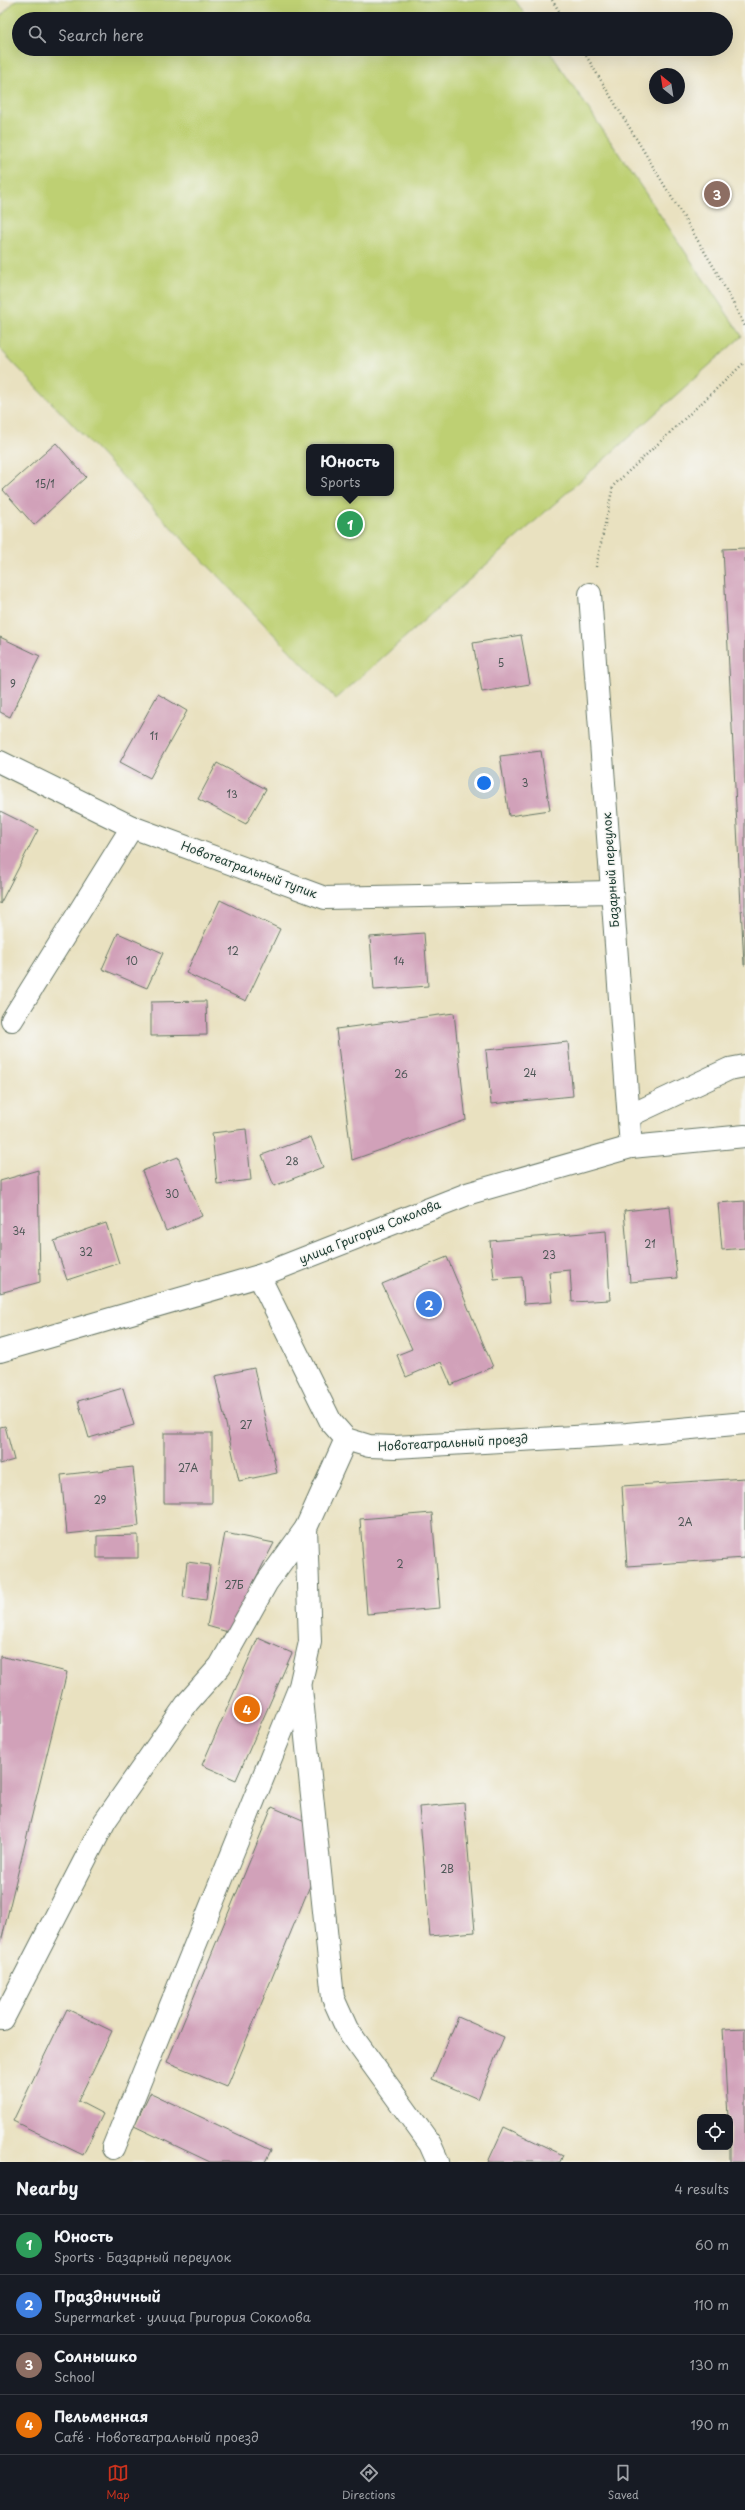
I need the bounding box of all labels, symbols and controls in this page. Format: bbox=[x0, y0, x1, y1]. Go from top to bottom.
search box bbox=[12, 12, 733, 56]
icon: search bbox=[26, 23, 48, 45]
text: Search here bbox=[58, 23, 144, 46]
north arrow bbox=[649, 68, 685, 104]
pin: 3 bbox=[704, 179, 730, 209]
popup bbox=[306, 444, 394, 496]
text: Юность bbox=[320, 449, 380, 472]
text: Sports bbox=[320, 472, 360, 491]
house number: 15/1 bbox=[35, 476, 55, 491]
pin: 1 bbox=[337, 509, 363, 539]
house number: 5 bbox=[498, 655, 504, 670]
house number: 9 bbox=[10, 676, 16, 691]
house number: 11 bbox=[150, 728, 158, 743]
your location bbox=[474, 773, 494, 793]
house number: 3 bbox=[522, 775, 528, 790]
house number: 13 bbox=[226, 786, 238, 801]
street label: Базарный переулок bbox=[597, 811, 623, 928]
street label: Новотеатральный тупик bbox=[179, 836, 321, 902]
house number: 12 bbox=[227, 943, 239, 958]
house number: 10 bbox=[126, 953, 138, 968]
house number: 14 bbox=[393, 953, 405, 968]
house number: 24 bbox=[523, 1065, 537, 1080]
house number: 26 bbox=[394, 1066, 408, 1081]
house number: 28 bbox=[285, 1153, 299, 1168]
house number: 30 bbox=[165, 1186, 179, 1201]
street label: улица Григория Соколова bbox=[296, 1194, 444, 1268]
house number: 34 bbox=[12, 1223, 26, 1238]
house number: 21 bbox=[644, 1236, 656, 1251]
house number: 32 bbox=[79, 1244, 93, 1259]
house number: 23 bbox=[542, 1247, 556, 1262]
pin: 2 bbox=[416, 1289, 442, 1319]
house number: 27 bbox=[240, 1417, 253, 1432]
street label: Новотеатральный проезд bbox=[377, 1429, 529, 1455]
house number: 27А bbox=[178, 1460, 198, 1475]
house number: 29 bbox=[94, 1492, 107, 1507]
house number: 2А bbox=[678, 1514, 693, 1529]
house number: 2 bbox=[396, 1556, 404, 1571]
house number: 27Б bbox=[225, 1577, 244, 1592]
pin: 4 bbox=[234, 1694, 260, 1724]
house number: 2В bbox=[440, 1861, 454, 1876]
map controls bbox=[697, 2114, 733, 2150]
button: locate bbox=[697, 2114, 733, 2150]
text: Nearby bbox=[16, 2175, 78, 2201]
text: 4 results bbox=[675, 2179, 729, 2198]
text: Юность bbox=[54, 2224, 113, 2247]
text: 1 bbox=[26, 2235, 32, 2254]
text: 60 m bbox=[695, 2235, 729, 2254]
text: Sports · Базарный переулок bbox=[54, 2247, 231, 2266]
text: Праздничный bbox=[54, 2284, 161, 2307]
text: 2 bbox=[24, 2295, 34, 2314]
text: 110 m bbox=[694, 2295, 729, 2314]
text: Supermarket · улица Григория Соколова bbox=[54, 2307, 311, 2326]
text: Солнышко bbox=[54, 2344, 137, 2367]
text: 3 bbox=[25, 2355, 33, 2374]
text: 130 m bbox=[690, 2355, 729, 2374]
text: School bbox=[54, 2367, 95, 2386]
text: Пельменная bbox=[54, 2404, 148, 2427]
text: 4 bbox=[25, 2415, 33, 2434]
text: 190 m bbox=[690, 2415, 729, 2434]
text: Café · Новотеатральный проезд bbox=[54, 2427, 259, 2446]
tab: Map bbox=[106, 2462, 130, 2503]
tab: Directions bbox=[342, 2462, 395, 2503]
tab: Saved bbox=[608, 2462, 639, 2503]

